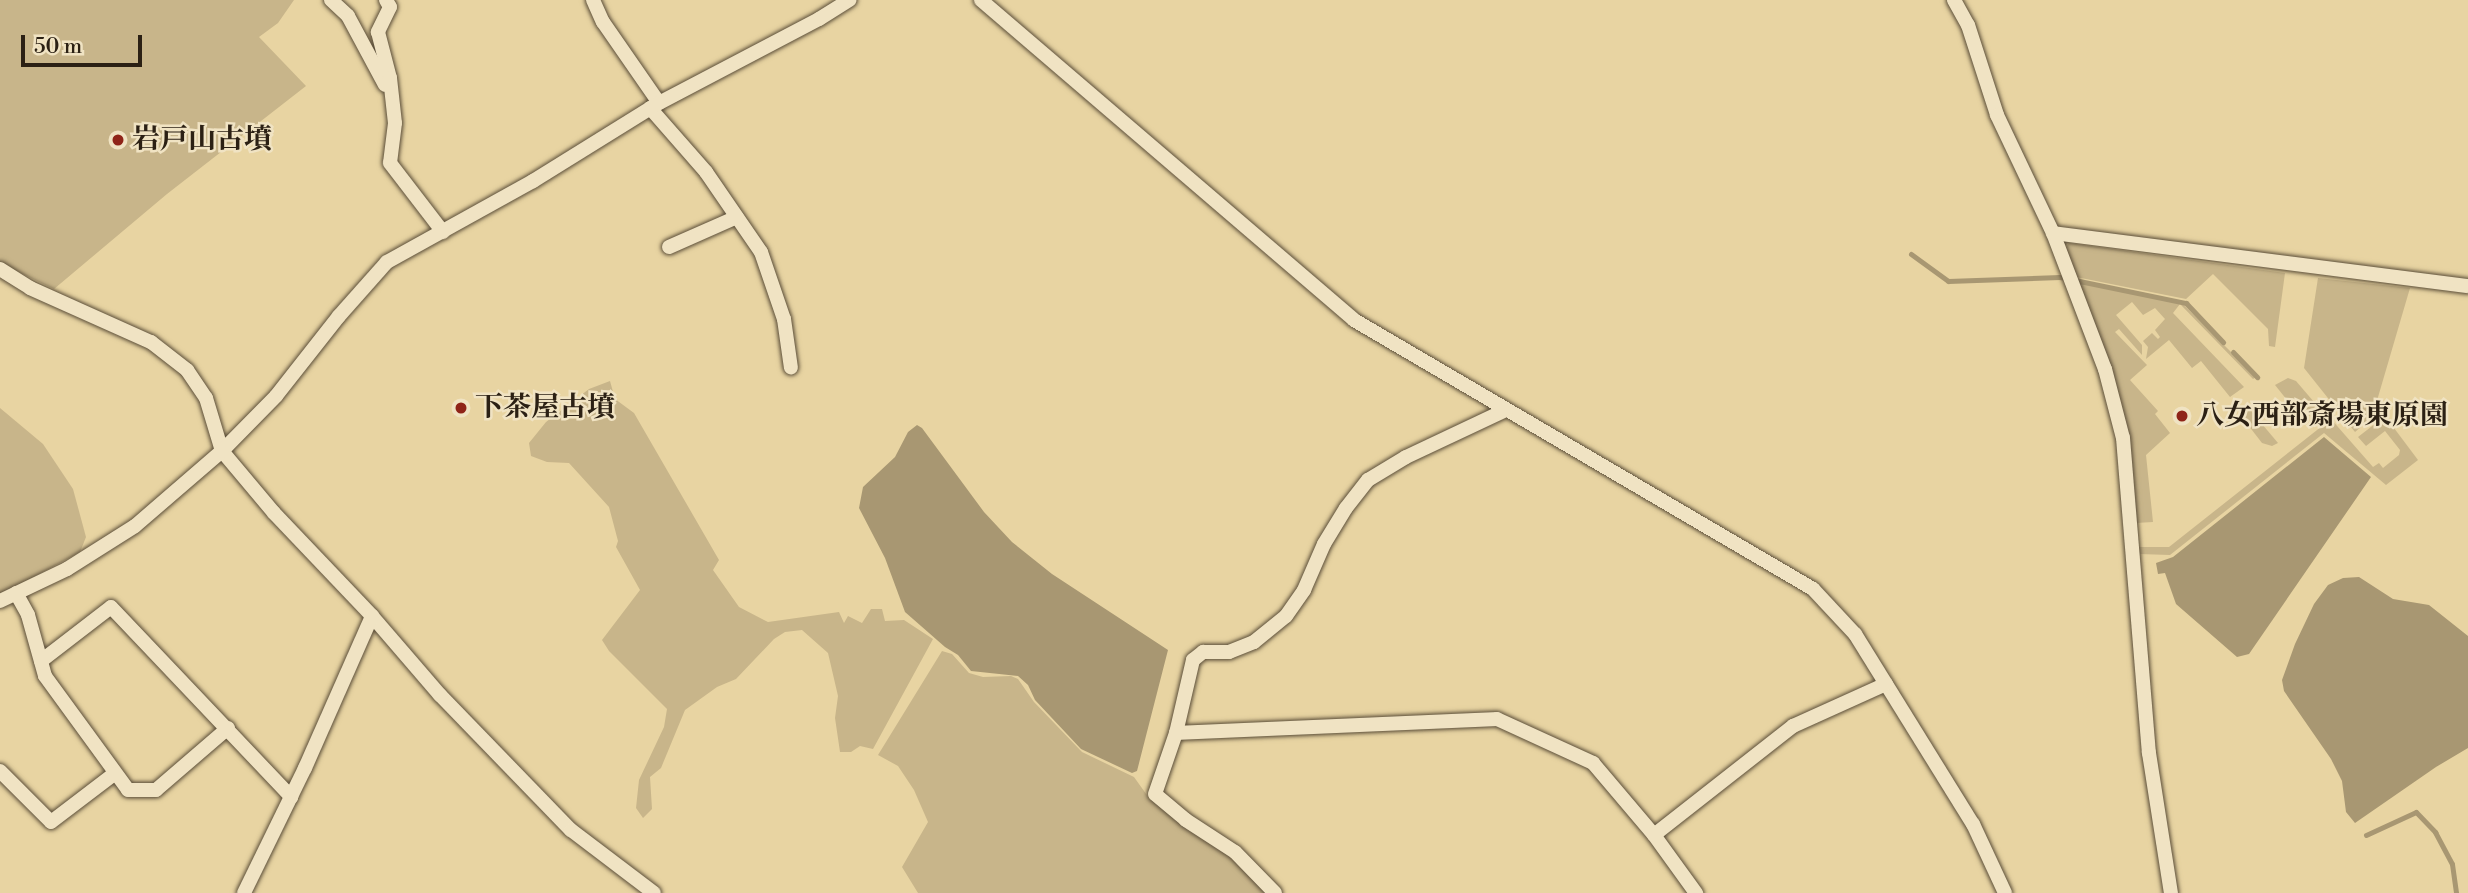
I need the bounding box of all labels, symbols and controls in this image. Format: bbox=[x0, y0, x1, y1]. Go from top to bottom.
scale bar bbox=[24, 21, 145, 65]
text: 50 m bbox=[34, 34, 82, 60]
place label: 岩戸山古墳 bbox=[132, 123, 272, 157]
marker: 岩戸山古墳 bbox=[110, 132, 126, 148]
place label: 下茶屋古墳 bbox=[475, 391, 615, 425]
place label: 八女西部斎場東原園 bbox=[2196, 399, 2448, 433]
marker: 下茶屋古墳 bbox=[453, 400, 469, 416]
marker: 八女西部斎場東原園 bbox=[2174, 408, 2190, 424]

